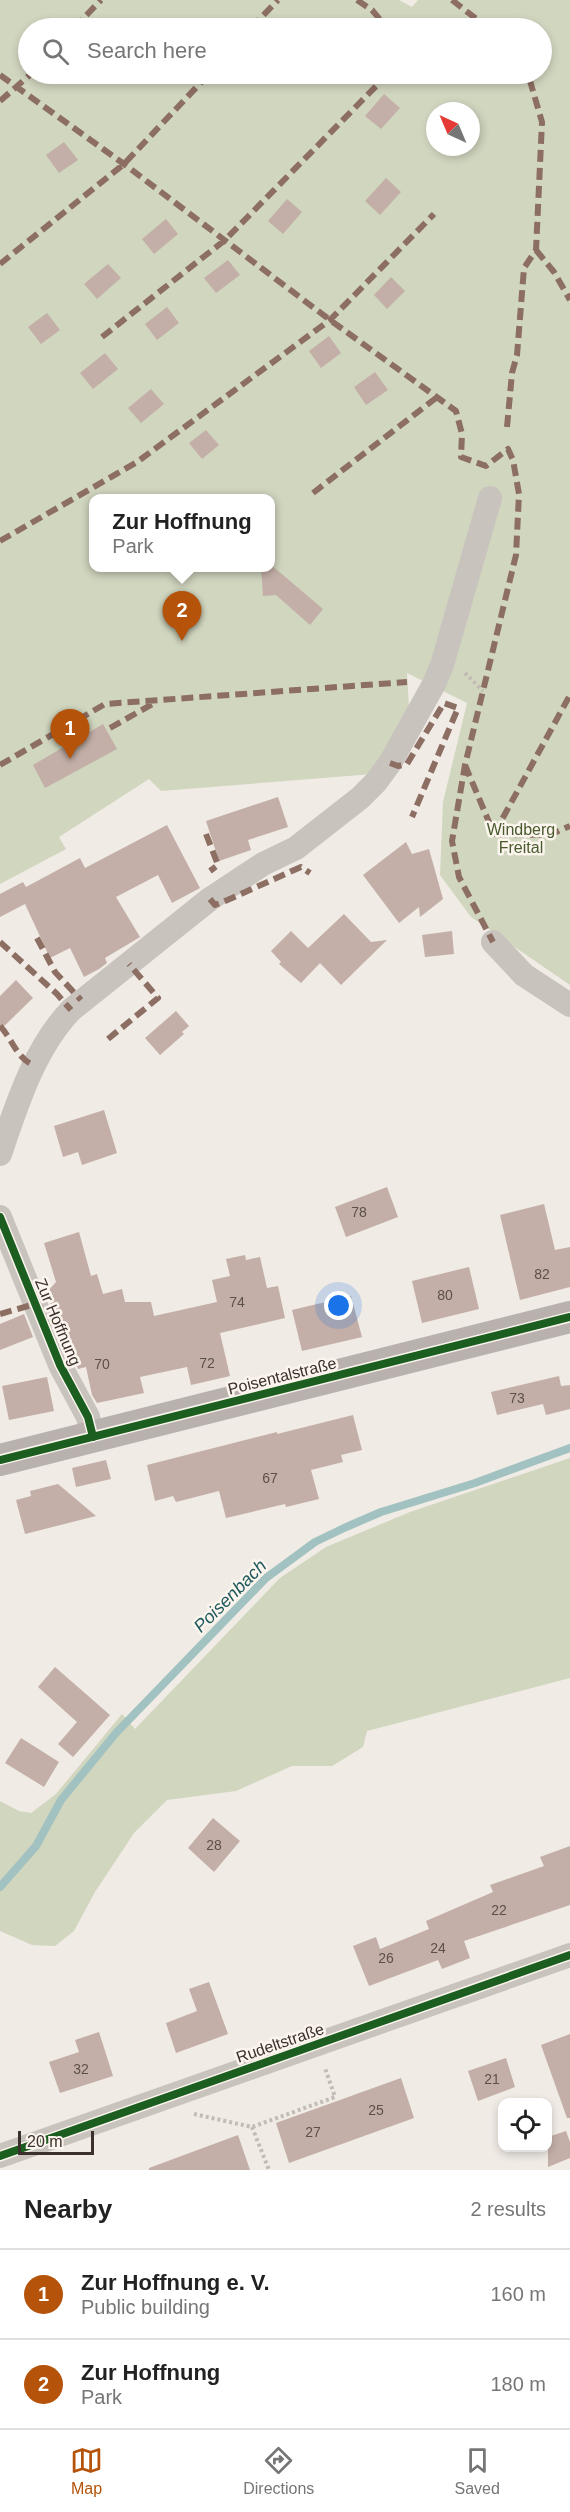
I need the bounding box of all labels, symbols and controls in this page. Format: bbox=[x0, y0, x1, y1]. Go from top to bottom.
search box bbox=[18, 18, 552, 84]
icon: search bbox=[39, 35, 72, 68]
text: Search here bbox=[87, 38, 207, 63]
north arrow bbox=[426, 102, 480, 156]
popup bbox=[89, 494, 275, 572]
text: Zur Hoffnung bbox=[112, 509, 252, 534]
text: Park bbox=[112, 535, 153, 557]
pin: 2 bbox=[162, 592, 201, 641]
pin: 1 bbox=[50, 710, 90, 759]
park label: Windberg Freital bbox=[487, 821, 555, 856]
house number: 78 bbox=[351, 1204, 367, 1220]
house number: 82 bbox=[534, 1266, 550, 1282]
street label: Zur Hoffnung bbox=[32, 1276, 84, 1368]
house number: 80 bbox=[437, 1287, 453, 1303]
your location bbox=[324, 1291, 353, 1320]
house number: 74 bbox=[229, 1294, 245, 1310]
street label: Poisentalstraße bbox=[226, 1354, 338, 1398]
house number: 72 bbox=[199, 1355, 215, 1371]
house number: 70 bbox=[94, 1356, 110, 1372]
house number: 73 bbox=[509, 1390, 525, 1406]
house number: 67 bbox=[262, 1470, 278, 1486]
water label: Poisenbach bbox=[190, 1556, 270, 1636]
house number: 28 bbox=[206, 1837, 222, 1853]
house number: 22 bbox=[491, 1902, 507, 1918]
house number: 24 bbox=[430, 1940, 446, 1956]
house number: 26 bbox=[378, 1950, 394, 1966]
street label: Rudeltstraße bbox=[234, 2020, 326, 2066]
house number: 32 bbox=[73, 2061, 89, 2077]
house number: 21 bbox=[484, 2071, 500, 2087]
map controls bbox=[498, 2098, 552, 2152]
button: locate bbox=[498, 2098, 552, 2152]
house number: 25 bbox=[368, 2102, 384, 2118]
house number: 27 bbox=[305, 2124, 321, 2140]
scale bar bbox=[18, 2128, 94, 2156]
text: 20 m bbox=[27, 2133, 63, 2150]
text: Nearby bbox=[24, 2194, 112, 2224]
text: 2 results bbox=[470, 2198, 546, 2220]
text: Zur Hoffnung e. V. bbox=[81, 2270, 270, 2295]
text: 1 bbox=[38, 2283, 49, 2305]
text: 160 m bbox=[490, 2283, 546, 2305]
text: Public building bbox=[81, 2296, 210, 2318]
text: Zur Hoffnung bbox=[81, 2360, 220, 2385]
text: 2 bbox=[38, 2373, 49, 2395]
text: 180 m bbox=[490, 2373, 546, 2395]
text: Park bbox=[81, 2386, 122, 2408]
tab: Map bbox=[70, 2444, 103, 2498]
tab: Directions bbox=[243, 2444, 314, 2498]
tab: Saved bbox=[455, 2444, 500, 2498]

